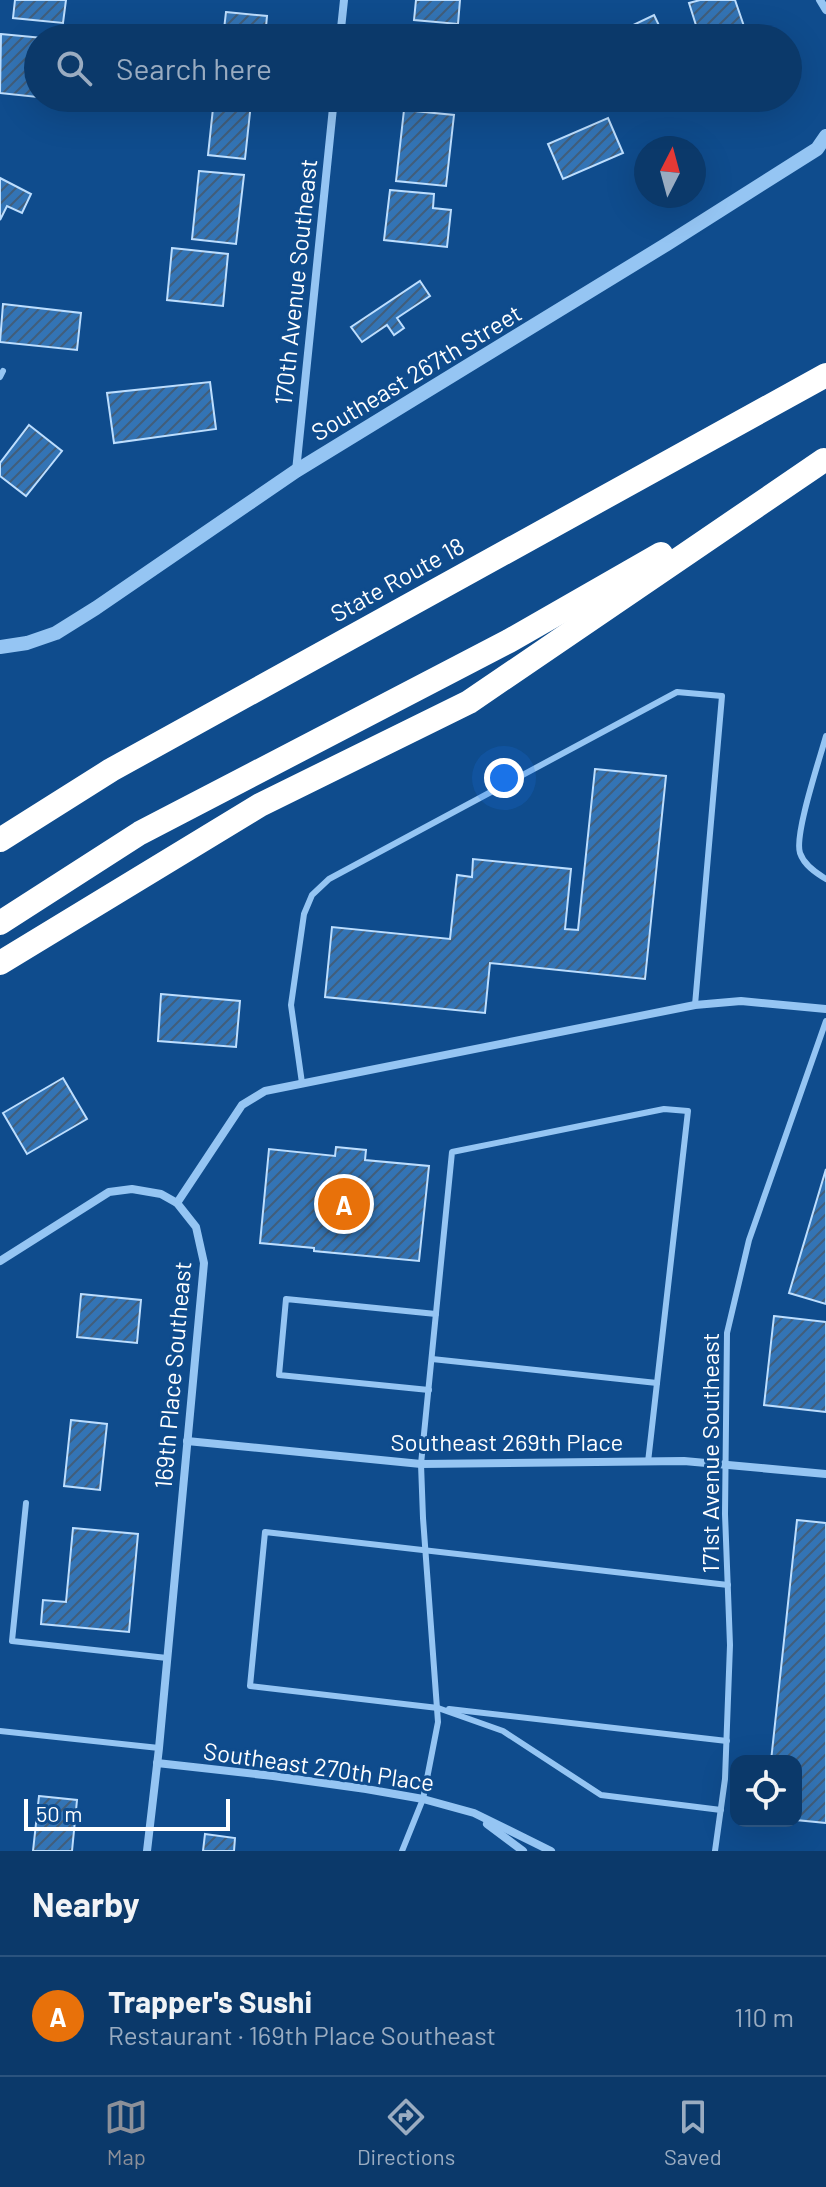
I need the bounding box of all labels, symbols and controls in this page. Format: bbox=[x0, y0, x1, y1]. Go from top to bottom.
search box bbox=[24, 24, 802, 112]
icon: search bbox=[52, 46, 96, 90]
text: Search here bbox=[116, 50, 272, 86]
north arrow bbox=[634, 136, 706, 208]
street label: 170th Avenue Southeast bbox=[268, 157, 322, 407]
street label: Southeast 267th Street bbox=[306, 298, 526, 446]
street label: State Route 18 bbox=[325, 530, 469, 628]
your location bbox=[484, 758, 524, 798]
pin: A bbox=[318, 1174, 370, 1234]
street label: 169th Place Southeast bbox=[148, 1260, 196, 1490]
street label: 171st Avenue Southeast bbox=[695, 1332, 724, 1574]
street label: Southeast 269th Place bbox=[391, 1427, 623, 1456]
street label: Southeast 270th Place bbox=[202, 1735, 436, 1797]
map controls bbox=[730, 1755, 802, 1827]
button: locate bbox=[730, 1755, 802, 1827]
scale bar bbox=[24, 1795, 230, 1831]
text: 50 m bbox=[36, 1800, 82, 1826]
text: Nearby bbox=[32, 1883, 140, 1924]
text: Trapper's Sushi bbox=[108, 1983, 312, 2019]
text: A bbox=[49, 2001, 67, 2032]
text: 110 m bbox=[734, 2001, 794, 2032]
text: Restaurant · 169th Place Southeast bbox=[108, 2019, 496, 2050]
tab: Map bbox=[104, 2095, 148, 2169]
tab: Directions bbox=[357, 2095, 455, 2169]
tab: Saved bbox=[664, 2095, 722, 2169]

